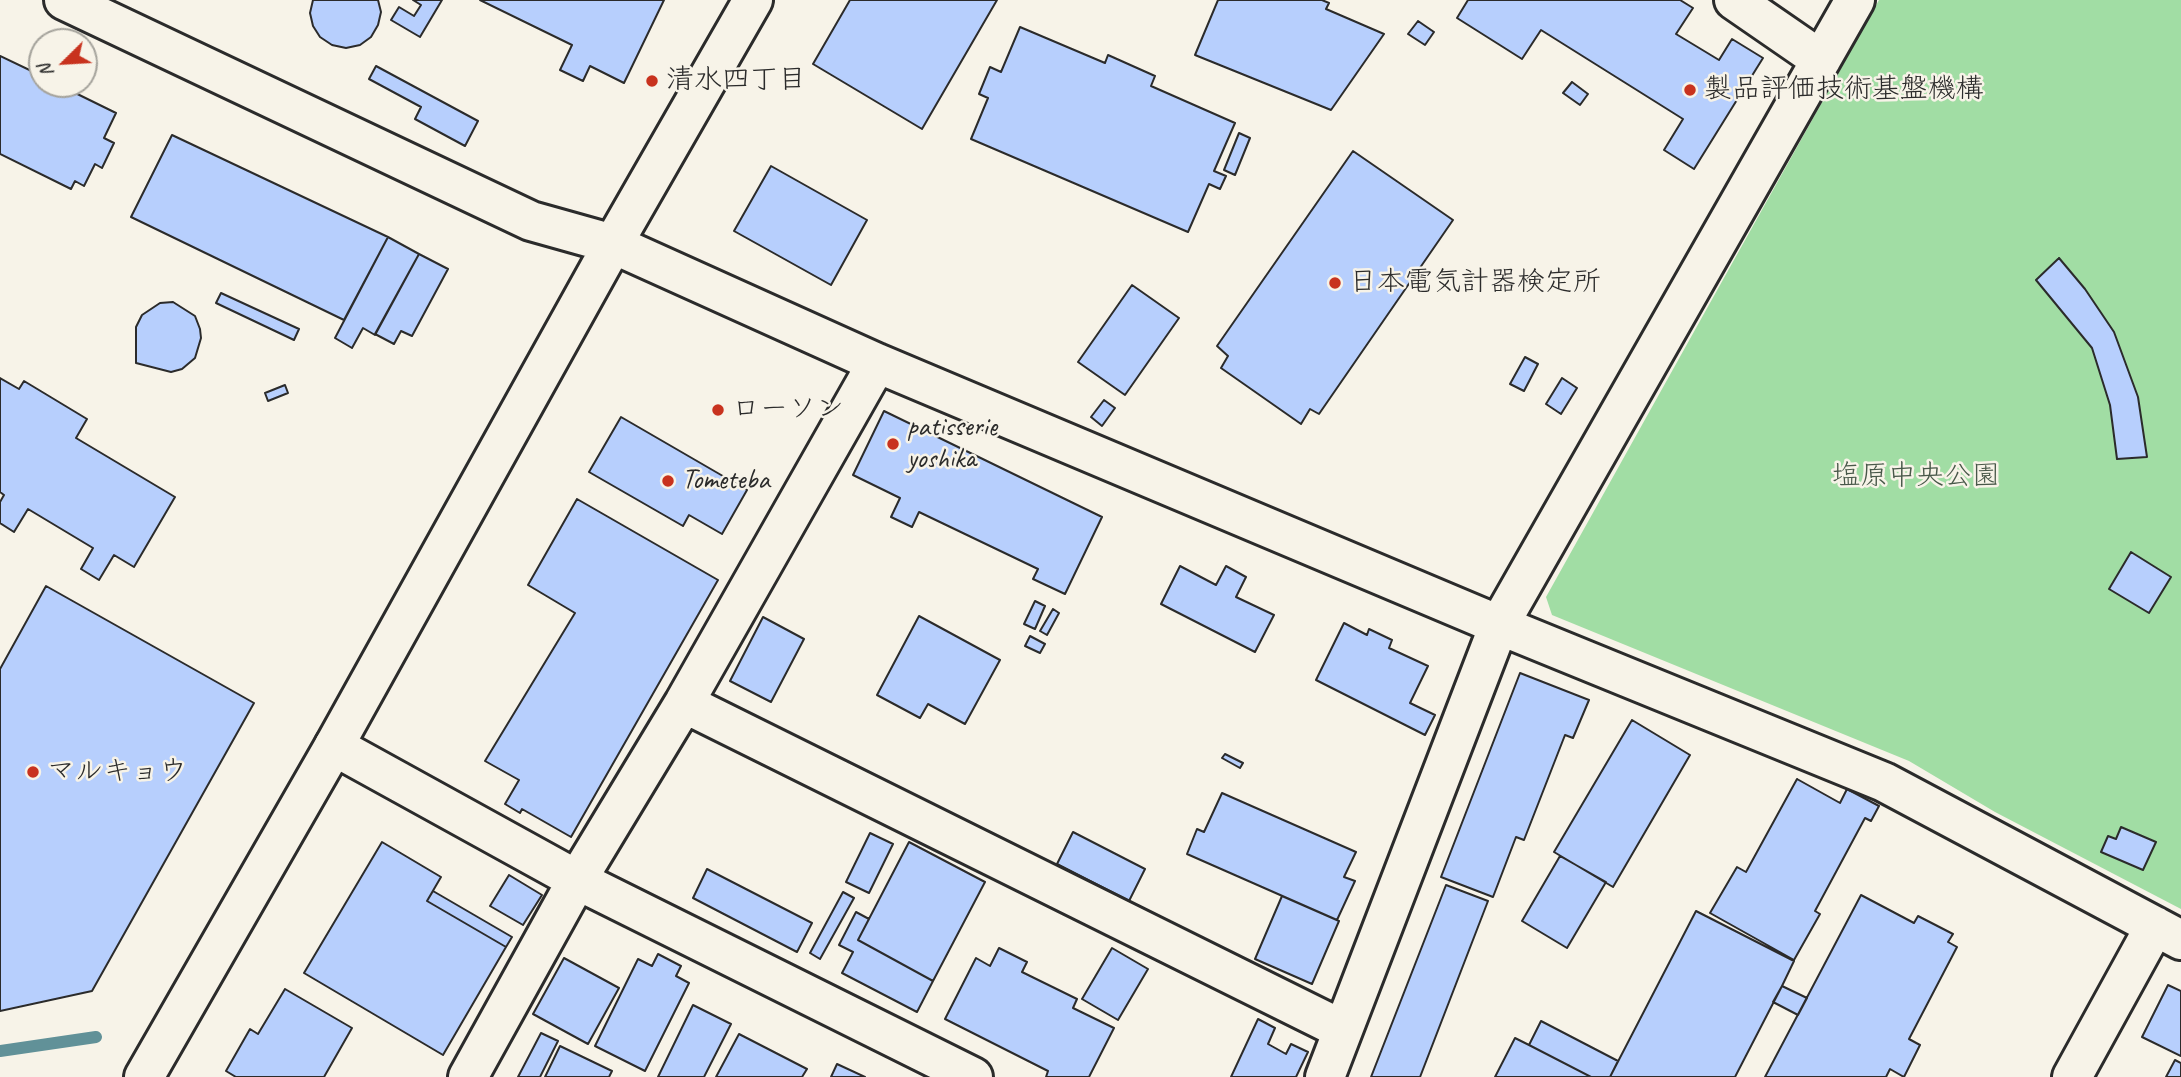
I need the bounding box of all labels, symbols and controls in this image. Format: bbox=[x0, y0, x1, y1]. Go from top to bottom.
north arrow bbox=[28, 28, 98, 98]
text: N bbox=[32, 60, 59, 81]
place label: 清水四丁目 bbox=[666, 64, 806, 98]
marker: 清水四丁目 bbox=[644, 73, 660, 89]
place label: 製品評価技術基盤機構 bbox=[1704, 73, 1984, 107]
marker: 製品評価技術基盤機構 bbox=[1682, 82, 1698, 98]
place label: 日本電気計器検定所 bbox=[1349, 266, 1601, 300]
marker: 日本電気計器検定所 bbox=[1327, 275, 1343, 291]
place label: ローソン bbox=[732, 393, 844, 427]
marker: ローソン bbox=[710, 402, 726, 418]
place label: patisserie yoshika bbox=[907, 411, 997, 477]
marker: patisserie yoshika bbox=[885, 436, 901, 452]
park label: 塩原中央公園 bbox=[1832, 460, 2000, 494]
place label: Tometeba bbox=[682, 464, 770, 498]
marker: Tometeba bbox=[660, 473, 676, 489]
place label: マルキョウ bbox=[47, 755, 187, 789]
marker: マルキョウ bbox=[25, 764, 41, 780]

